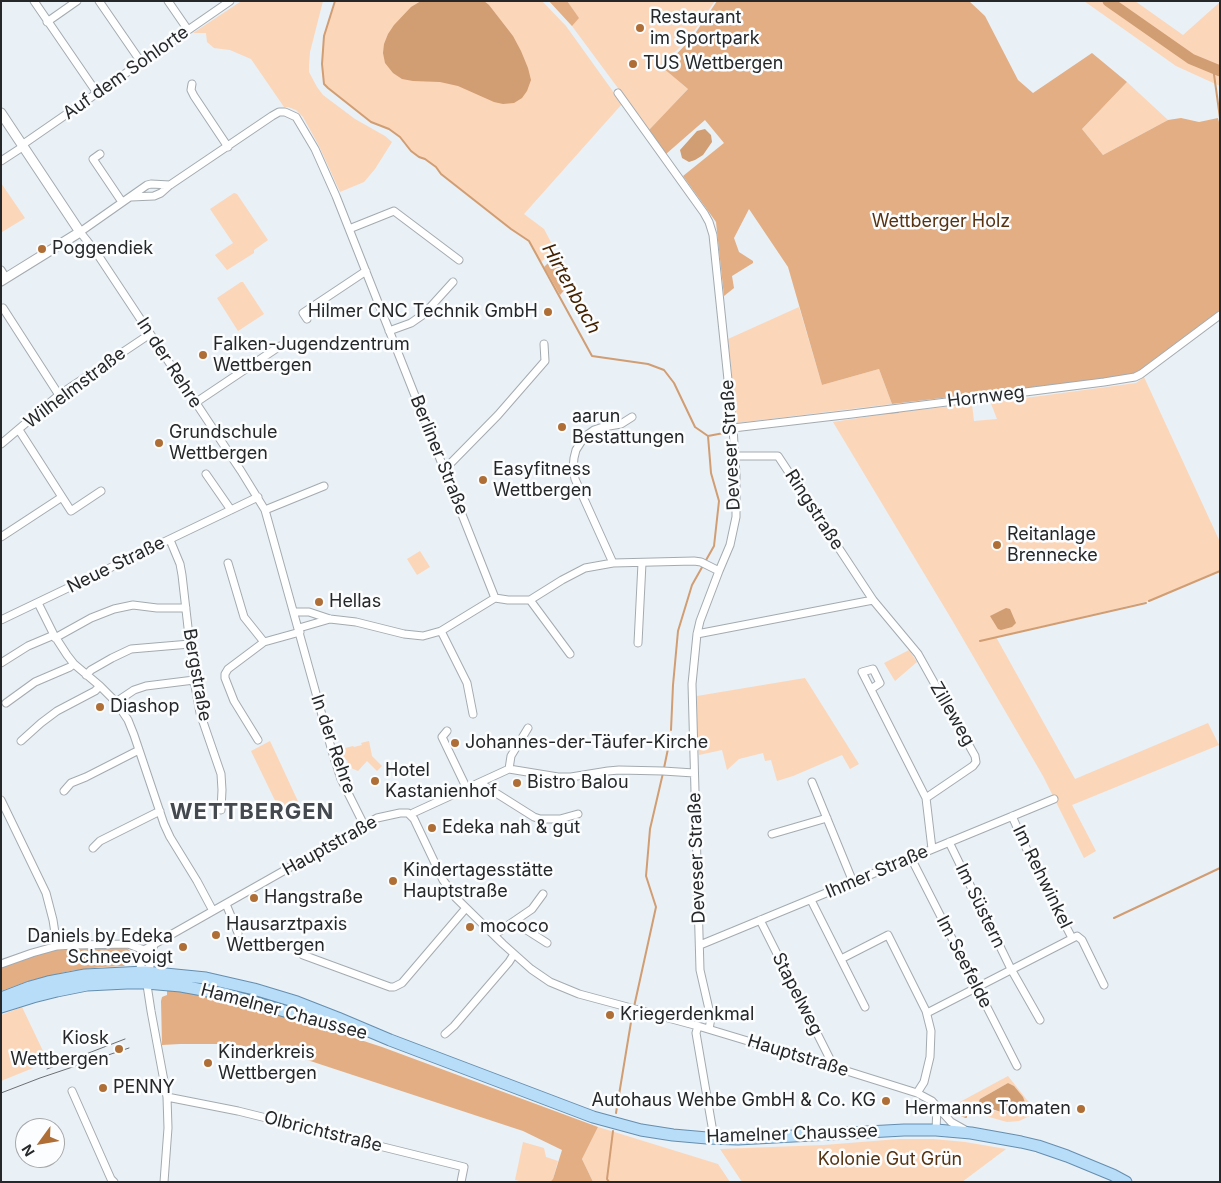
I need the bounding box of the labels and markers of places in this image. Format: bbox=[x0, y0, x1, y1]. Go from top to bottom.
place label: Restaurant im Sportpark bbox=[650, 7, 760, 50]
marker: Restaurant im Sportpark bbox=[634, 22, 646, 34]
place label: TUS Wettbergen bbox=[643, 53, 783, 75]
marker: TUS Wettbergen bbox=[627, 58, 639, 70]
place label: Poggendiek bbox=[52, 238, 153, 260]
marker: Poggendiek bbox=[36, 243, 48, 255]
place label: Hilmer CNC Technik GmbH bbox=[308, 301, 538, 323]
marker: Hilmer CNC Technik GmbH bbox=[542, 306, 554, 318]
place label: Falken-Jugendzentrum Wettbergen bbox=[213, 334, 410, 376]
marker: Falken-Jugendzentrum Wettbergen bbox=[197, 349, 209, 361]
place label: aarun Bestattungen bbox=[572, 406, 685, 448]
marker: aarun Bestattungen bbox=[556, 421, 568, 433]
place label: Grundschule Wettbergen bbox=[169, 422, 277, 464]
marker: Grundschule Wettbergen bbox=[153, 437, 165, 449]
place label: Easyfitness Wettbergen bbox=[493, 459, 592, 502]
marker: Easyfitness Wettbergen bbox=[477, 474, 489, 486]
place label: Reitanlage Brennecke bbox=[1007, 524, 1098, 566]
marker: Reitanlage Brennecke bbox=[991, 539, 1003, 551]
place label: Hellas bbox=[329, 591, 381, 613]
marker: Hellas bbox=[313, 596, 325, 608]
place label: Diashop bbox=[110, 696, 179, 718]
marker: Diashop bbox=[94, 701, 106, 713]
place label: Johannes-der-Täufer-Kirche bbox=[465, 732, 708, 754]
marker: Johannes-der-Täufer-Kirche bbox=[449, 737, 461, 749]
place label: Hotel Kastanienhof bbox=[385, 760, 497, 802]
place label: Bistro Balou bbox=[527, 772, 629, 794]
marker: Hotel Kastanienhof bbox=[369, 775, 381, 787]
marker: Bistro Balou bbox=[511, 777, 523, 789]
place label: Edeka nah & gut bbox=[442, 817, 580, 839]
marker: Edeka nah & gut bbox=[426, 822, 438, 834]
place label: Kindertagesstätte Hauptstraße bbox=[403, 860, 553, 902]
marker: Kindertagesstätte Hauptstraße bbox=[387, 875, 399, 887]
place label: Hangstraße bbox=[264, 887, 363, 909]
marker: Hangstraße bbox=[248, 892, 260, 904]
place label: Hausarztpaxis Wettbergen bbox=[226, 914, 347, 956]
place label: mococo bbox=[480, 916, 549, 938]
marker: mococo bbox=[464, 921, 476, 933]
place label: Daniels by Edeka Schneevoigt bbox=[27, 926, 173, 969]
marker: Hausarztpaxis Wettbergen bbox=[210, 929, 222, 941]
marker: Daniels by Edeka Schneevoigt bbox=[177, 941, 189, 953]
place label: Kriegerdenkmal bbox=[620, 1004, 754, 1026]
marker: Kriegerdenkmal bbox=[604, 1009, 616, 1021]
place label: Kiosk Wettbergen bbox=[10, 1028, 109, 1070]
place label: Kinderkreis Wettbergen bbox=[218, 1042, 317, 1084]
marker: Kiosk Wettbergen bbox=[113, 1043, 125, 1055]
marker: Kinderkreis Wettbergen bbox=[202, 1057, 214, 1069]
place label: PENNY bbox=[113, 1077, 175, 1099]
marker: PENNY bbox=[97, 1082, 109, 1094]
place label: Autohaus Wehbe GmbH & Co. KG bbox=[592, 1090, 876, 1112]
marker: Autohaus Wehbe GmbH & Co. KG bbox=[880, 1095, 892, 1107]
place label: Hermanns Tomaten bbox=[905, 1098, 1071, 1120]
marker: Hermanns Tomaten bbox=[1075, 1103, 1087, 1115]

